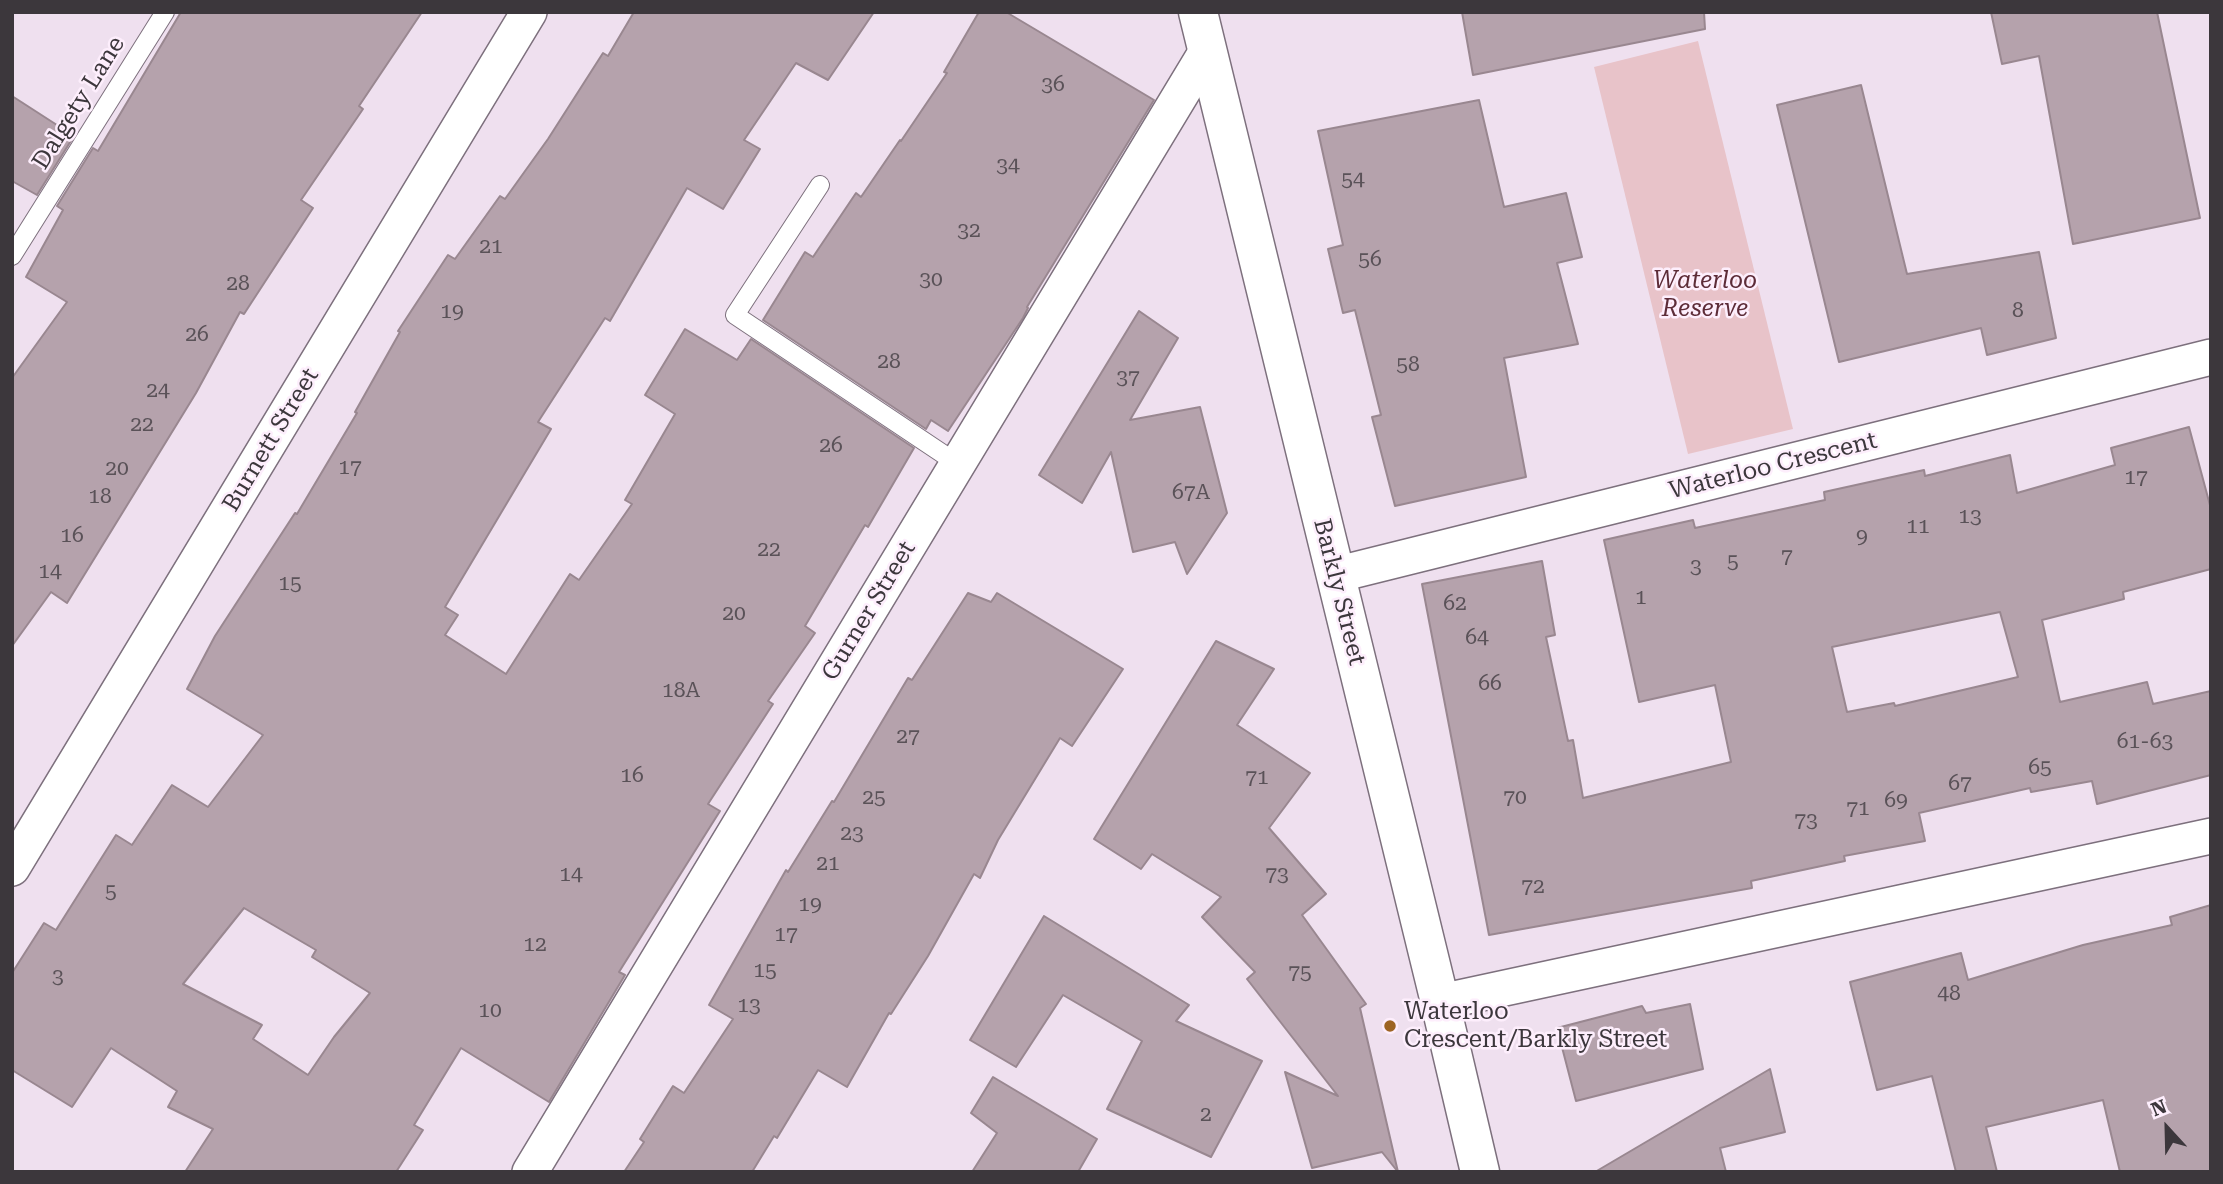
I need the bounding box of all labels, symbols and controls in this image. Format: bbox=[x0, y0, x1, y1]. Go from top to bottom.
street label: Dalgety Lane bbox=[27, 31, 131, 175]
house number: 36 bbox=[1041, 72, 1065, 98]
house number: 34 bbox=[996, 153, 1020, 179]
house number: 54 bbox=[1341, 167, 1365, 193]
house number: 32 bbox=[957, 218, 981, 244]
house number: 21 bbox=[479, 234, 503, 260]
house number: 56 bbox=[1358, 247, 1382, 273]
house number: 30 bbox=[919, 267, 943, 293]
park label: Waterloo Reserve bbox=[1653, 267, 1757, 323]
house number: 28 bbox=[226, 271, 250, 297]
house number: 8 bbox=[2012, 298, 2024, 324]
house number: 19 bbox=[440, 299, 464, 325]
house number: 26 bbox=[185, 322, 209, 348]
house number: 28 bbox=[877, 349, 901, 375]
house number: 58 bbox=[1396, 352, 1420, 378]
street label: Burnett Street bbox=[217, 363, 325, 517]
house number: 37 bbox=[1116, 365, 1140, 391]
house number: 24 bbox=[146, 378, 170, 404]
house number: 22 bbox=[130, 412, 154, 438]
street label: Waterloo Crescent bbox=[1666, 426, 1880, 506]
house number: 26 bbox=[819, 433, 843, 459]
house number: 17 bbox=[338, 455, 362, 481]
house number: 20 bbox=[105, 456, 129, 482]
house number: 17 bbox=[2124, 465, 2148, 491]
house number: 67A bbox=[1172, 480, 1210, 506]
house number: 18 bbox=[88, 484, 112, 510]
house number: 13 bbox=[1958, 504, 1982, 530]
house number: 11 bbox=[1906, 514, 1930, 540]
street label: Barkly Street bbox=[1307, 516, 1371, 668]
house number: 16 bbox=[60, 523, 84, 549]
house number: 9 bbox=[1856, 524, 1868, 550]
street label: Gurner Street bbox=[816, 536, 922, 686]
house number: 22 bbox=[757, 537, 781, 563]
house number: 7 bbox=[1781, 544, 1793, 570]
house number: 5 bbox=[1727, 549, 1739, 575]
house number: 3 bbox=[1690, 554, 1702, 580]
house number: 14 bbox=[38, 559, 62, 585]
house number: 15 bbox=[278, 571, 302, 597]
house number: 1 bbox=[1635, 585, 1647, 611]
house number: 62 bbox=[1443, 591, 1467, 617]
house number: 20 bbox=[722, 601, 746, 627]
house number: 64 bbox=[1465, 625, 1489, 651]
house number: 66 bbox=[1478, 671, 1502, 697]
house number: 18A bbox=[662, 678, 700, 704]
house number: 27 bbox=[896, 724, 920, 750]
house number: 61-63 bbox=[2117, 729, 2173, 755]
house number: 65 bbox=[2028, 755, 2052, 781]
house number: 16 bbox=[620, 763, 644, 789]
house number: 71 bbox=[1245, 765, 1269, 791]
house number: 67 bbox=[1948, 771, 1972, 797]
house number: 25 bbox=[862, 785, 886, 811]
house number: 70 bbox=[1503, 785, 1527, 811]
house number: 69 bbox=[1884, 788, 1908, 814]
house number: 71 bbox=[1846, 796, 1870, 822]
house number: 73 bbox=[1794, 808, 1818, 834]
house number: 23 bbox=[840, 821, 864, 847]
house number: 21 bbox=[816, 851, 840, 877]
house number: 14 bbox=[559, 862, 583, 888]
house number: 73 bbox=[1265, 862, 1289, 888]
house number: 72 bbox=[1521, 874, 1545, 900]
house number: 5 bbox=[105, 879, 117, 905]
house number: 19 bbox=[798, 892, 822, 918]
house number: 17 bbox=[774, 922, 798, 948]
house number: 12 bbox=[523, 932, 547, 958]
house number: 15 bbox=[753, 958, 777, 984]
house number: 75 bbox=[1288, 960, 1312, 986]
house number: 3 bbox=[52, 964, 64, 990]
house number: 48 bbox=[1937, 981, 1961, 1007]
house number: 13 bbox=[737, 993, 761, 1019]
house number: 10 bbox=[478, 998, 502, 1024]
place label: Waterloo Crescent/Barkly Street bbox=[1404, 998, 1667, 1054]
marker: Waterloo Crescent/Barkly Street bbox=[1382, 1018, 1398, 1034]
north arrow bbox=[2132, 1093, 2202, 1163]
text: N bbox=[2148, 1095, 2170, 1121]
house number: 2 bbox=[1200, 1102, 1212, 1128]

